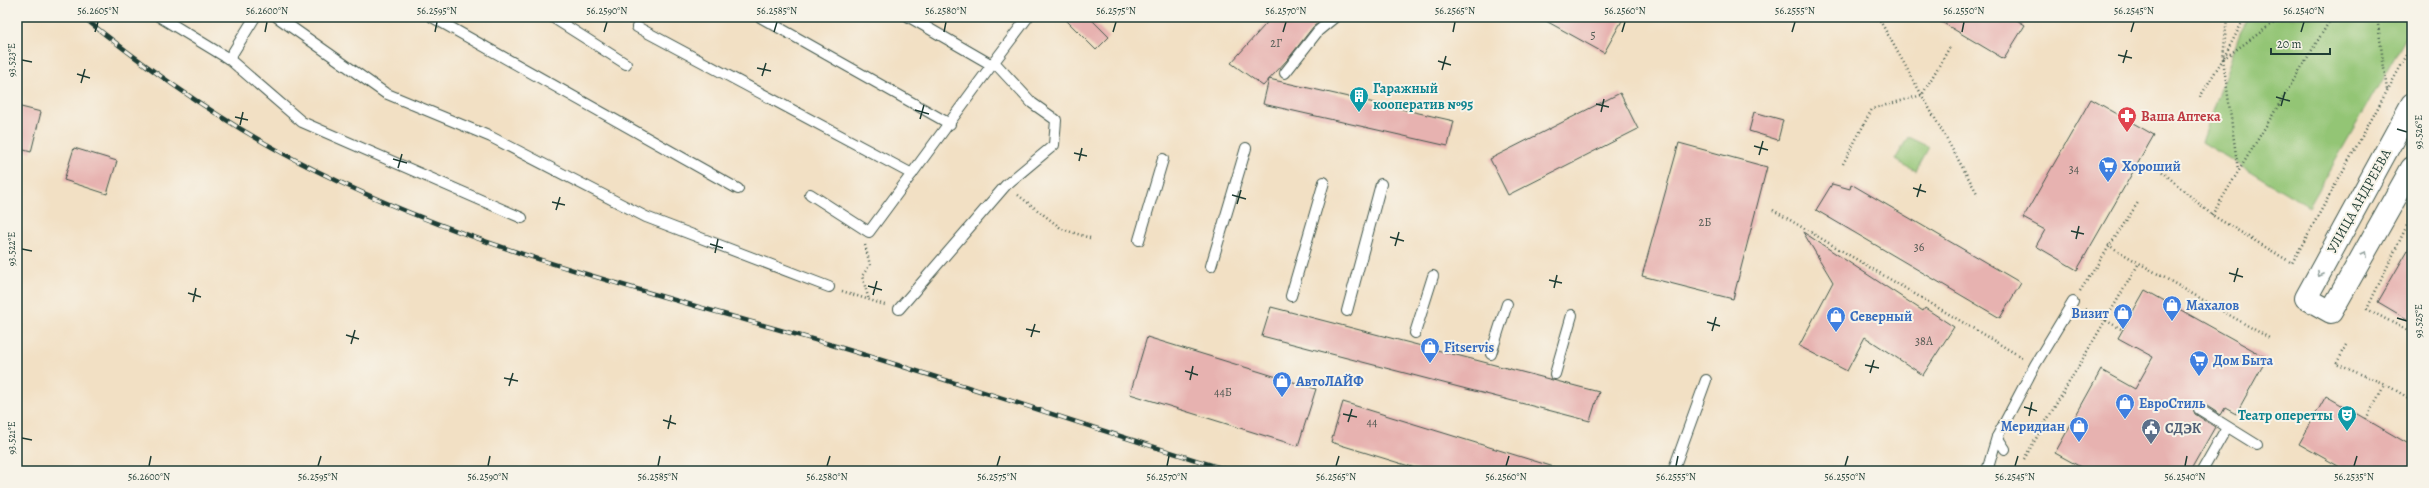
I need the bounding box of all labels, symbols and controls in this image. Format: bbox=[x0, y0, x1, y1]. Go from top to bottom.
text: 56.2605°N bbox=[77, 4, 119, 17]
text: 56.2600°N bbox=[246, 4, 288, 17]
text: 56.2595°N bbox=[417, 4, 457, 17]
text: 56.2590°N bbox=[586, 4, 628, 17]
text: 56.2585°N bbox=[757, 4, 797, 17]
text: 56.2580°N bbox=[925, 4, 967, 17]
text: 56.2575°N bbox=[1096, 4, 1136, 17]
text: 56.2570°N bbox=[1266, 4, 1306, 17]
text: 56.2565°N bbox=[1435, 4, 1475, 17]
text: 56.2560°N bbox=[1604, 4, 1646, 17]
text: 56.2555°N bbox=[1775, 4, 1815, 17]
text: 56.2550°N bbox=[1944, 4, 1984, 17]
text: 56.2545°N bbox=[2114, 4, 2154, 17]
text: 56.2540°N bbox=[2283, 4, 2325, 17]
house number: 5 bbox=[1590, 27, 1596, 43]
scale bar bbox=[2271, 30, 2330, 56]
house number: 2Г bbox=[1270, 35, 1282, 51]
text: 20 m bbox=[2277, 36, 2301, 52]
text: 93.523°E bbox=[5, 43, 18, 77]
place label: Гаражный кооператив №95 bbox=[1373, 79, 1473, 114]
building icon: Гаражный кооператив №95 bbox=[1348, 85, 1370, 113]
pharmacy icon: Ваша Аптека bbox=[2116, 105, 2138, 133]
place label: Ваша Аптека bbox=[2141, 107, 2221, 126]
text: 93.526°E bbox=[2412, 115, 2425, 149]
street label: УЛИЦА АНДРЕЕВА bbox=[2322, 145, 2396, 257]
supermarket icon: Хороший bbox=[2097, 155, 2119, 183]
place label: Хороший bbox=[2122, 157, 2181, 176]
house number: 34 bbox=[2069, 161, 2080, 177]
house number: 2Б bbox=[1699, 214, 1711, 230]
text: 93.522°E bbox=[5, 232, 18, 266]
house number: 36 bbox=[1914, 239, 1925, 255]
one-way arrow bbox=[2360, 251, 2367, 258]
one-way arrow bbox=[2317, 269, 2324, 277]
shop icon: Махалов bbox=[2161, 294, 2183, 322]
place label: Махалов bbox=[2186, 296, 2239, 315]
shop icon: Визит bbox=[2112, 302, 2134, 330]
place label: Визит bbox=[2071, 304, 2110, 323]
text: 93.525°E bbox=[2412, 304, 2425, 338]
shop icon: Северный bbox=[1825, 305, 1847, 333]
place label: Северный bbox=[1850, 307, 1912, 326]
house number: 38А bbox=[1915, 333, 1934, 349]
shop icon: Fitservis bbox=[1419, 336, 1441, 364]
place label: Fitservis bbox=[1444, 338, 1495, 357]
supermarket icon: Дом Быта bbox=[2188, 349, 2210, 377]
place label: Дом Быта bbox=[2213, 351, 2274, 370]
shop icon: АвтоЛАЙФ bbox=[1271, 370, 1293, 398]
place label: АвтоЛАЙФ bbox=[1295, 372, 1364, 391]
house number: 44Б bbox=[1214, 384, 1232, 400]
shop icon: ЕвроСтиль bbox=[2114, 392, 2136, 420]
place label: ЕвроСтиль bbox=[2139, 394, 2206, 413]
theatre icon: Театр оперетты bbox=[2336, 404, 2358, 432]
place label: Театр оперетты bbox=[2238, 406, 2333, 425]
house number: 44 bbox=[1367, 414, 1378, 430]
shop icon: Меридиан bbox=[2068, 415, 2090, 443]
place label: Меридиан bbox=[2001, 417, 2065, 436]
public building icon: СДЭК bbox=[2140, 417, 2162, 445]
place label: СДЭК bbox=[2165, 419, 2202, 438]
text: 93.521°E bbox=[5, 421, 18, 455]
text: 56.2600°N bbox=[128, 470, 170, 483]
text: 56.2595°N bbox=[298, 470, 338, 483]
text: 56.2590°N bbox=[467, 470, 509, 483]
text: 56.2585°N bbox=[638, 470, 678, 483]
text: 56.2580°N bbox=[806, 470, 848, 483]
text: 56.2575°N bbox=[977, 470, 1017, 483]
text: 56.2570°N bbox=[1147, 470, 1187, 483]
text: 56.2565°N bbox=[1316, 470, 1356, 483]
text: 56.2560°N bbox=[1485, 470, 1527, 483]
text: 56.2555°N bbox=[1656, 470, 1696, 483]
text: 56.2550°N bbox=[1825, 470, 1865, 483]
text: 56.2545°N bbox=[1995, 470, 2035, 483]
text: 56.2540°N bbox=[2164, 470, 2206, 483]
text: 56.2535°N bbox=[2334, 470, 2374, 483]

